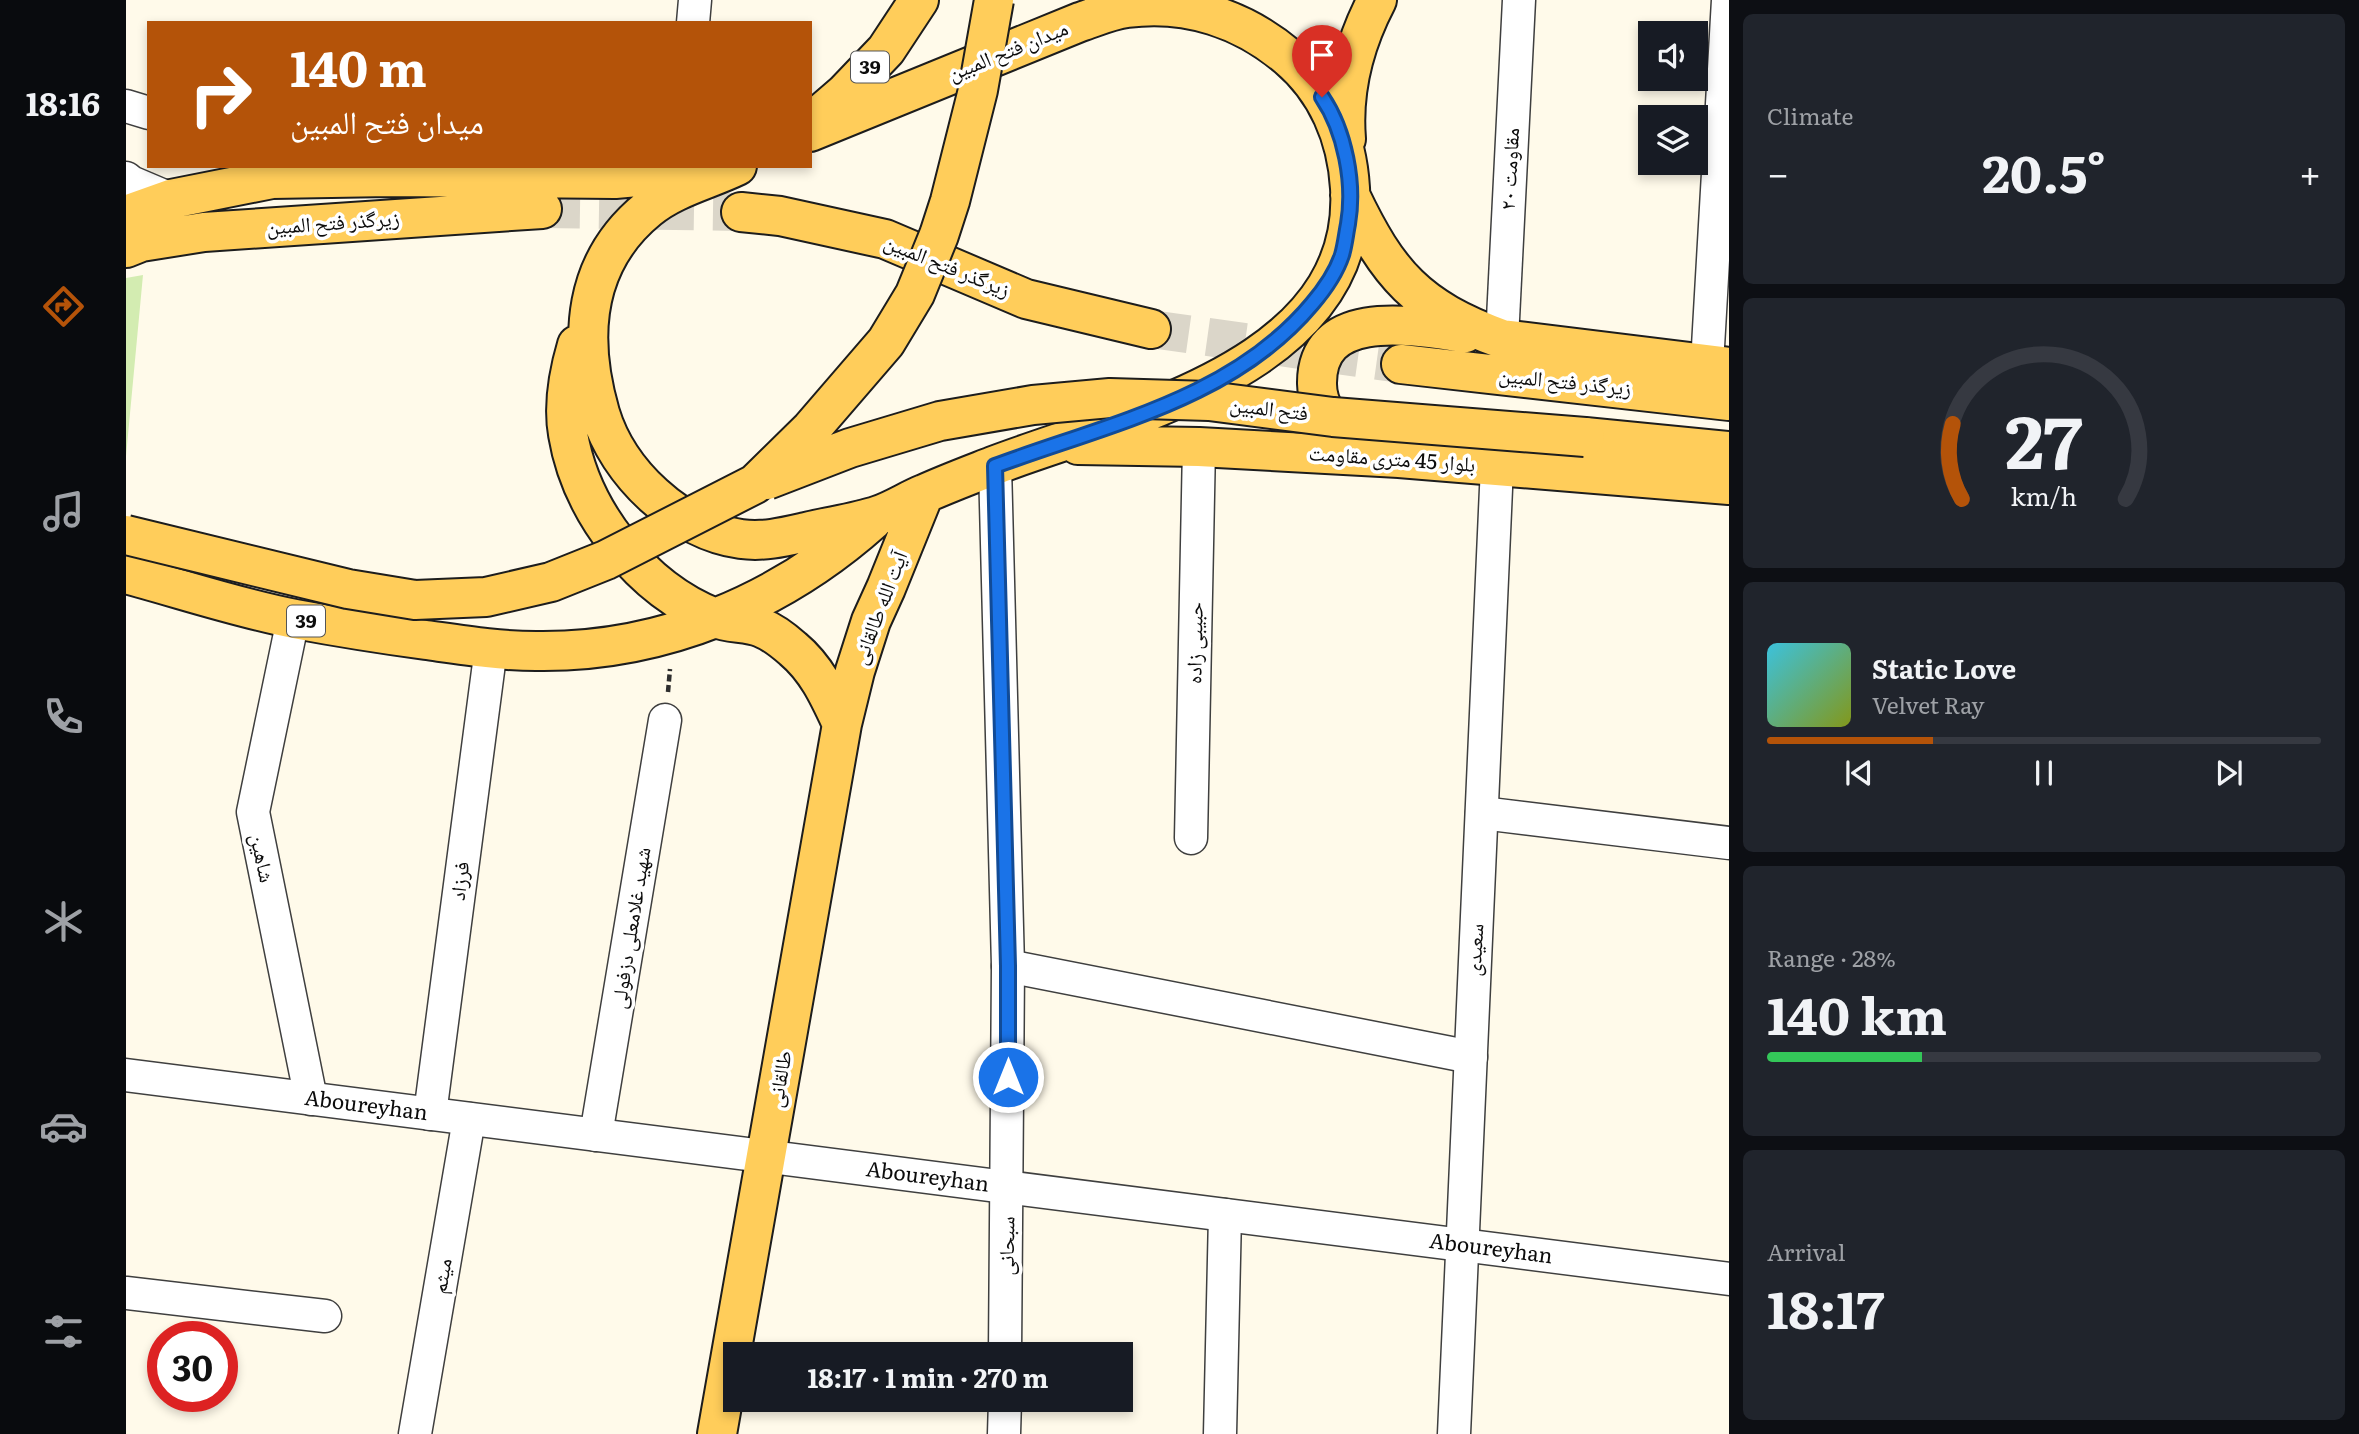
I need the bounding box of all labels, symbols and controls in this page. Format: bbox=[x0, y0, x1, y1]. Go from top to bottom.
street label: میدان فتح المبین bbox=[942, 10, 1072, 87]
map controls bbox=[1638, 21, 1708, 175]
button: sound bbox=[1638, 21, 1708, 91]
pin bbox=[1292, 25, 1352, 97]
text: 140 m bbox=[290, 29, 427, 102]
icon: arrive bbox=[1303, 36, 1341, 74]
icon: right bbox=[175, 49, 266, 140]
road number: 39 bbox=[851, 52, 889, 82]
text: 18:16 bbox=[26, 78, 100, 126]
text: میدان فتح المبین bbox=[290, 96, 484, 144]
text: Climate bbox=[1767, 98, 1853, 132]
button: layers bbox=[1638, 105, 1708, 175]
street label: مقاومت ۲۰ bbox=[1490, 127, 1525, 211]
text: 20.5° bbox=[1982, 132, 2106, 209]
text: − bbox=[1767, 143, 1789, 200]
text: + bbox=[2299, 143, 2321, 200]
street label: زیرگذر فتح المبین bbox=[265, 200, 400, 241]
street label: زیرگذر فتح المبین bbox=[880, 224, 1016, 303]
icon: directions bbox=[39, 282, 88, 331]
street label: زیرگذر فتح المبین bbox=[1497, 357, 1633, 402]
text: 27 bbox=[2005, 383, 2083, 491]
street label: فتح المبین bbox=[1228, 386, 1310, 427]
street label: بلوار 45 متری مقاومت bbox=[1308, 435, 1476, 478]
text: km/h bbox=[2011, 477, 2077, 514]
icon: music bbox=[39, 487, 88, 536]
street label: آیت الله طالقانی bbox=[842, 545, 914, 668]
street label: حبیبی زاده bbox=[1176, 602, 1209, 684]
road number: 39 bbox=[287, 606, 325, 636]
text: Static Love bbox=[1872, 648, 2016, 687]
text: Velvet Ray bbox=[1872, 687, 1984, 721]
icon: phone bbox=[39, 692, 88, 741]
icon: previous bbox=[1840, 754, 1878, 792]
icon: pause bbox=[2025, 754, 2063, 792]
icon: next bbox=[2210, 754, 2248, 792]
street label: شاهین bbox=[244, 830, 285, 885]
street label: شهید غلامعلی دزفولی bbox=[600, 845, 657, 1011]
street label: فرزاد bbox=[440, 859, 475, 902]
icon: climate bbox=[39, 897, 88, 946]
street label: سعیدی bbox=[1456, 923, 1489, 977]
text: Range · 28% bbox=[1767, 940, 1896, 974]
text: 140 km bbox=[1767, 974, 1947, 1051]
position arrow bbox=[971, 1040, 1045, 1114]
street label: طالقانی bbox=[757, 1048, 798, 1109]
street label: Aboureyhan bbox=[303, 1080, 430, 1126]
icon: car bbox=[39, 1102, 88, 1151]
street label: Aboureyhan bbox=[864, 1151, 991, 1198]
street label: سبحانی bbox=[988, 1216, 1021, 1276]
street label: Aboureyhan bbox=[1428, 1223, 1555, 1269]
text: Arrival bbox=[1767, 1234, 1846, 1268]
street label: میثم bbox=[421, 1255, 459, 1296]
text: 18:17 bbox=[1767, 1268, 1884, 1345]
icon: filters bbox=[39, 1307, 88, 1356]
speed limit sign: 30 bbox=[147, 1321, 238, 1412]
text: 18:17 · 1 min · 270 m bbox=[808, 1357, 1048, 1396]

